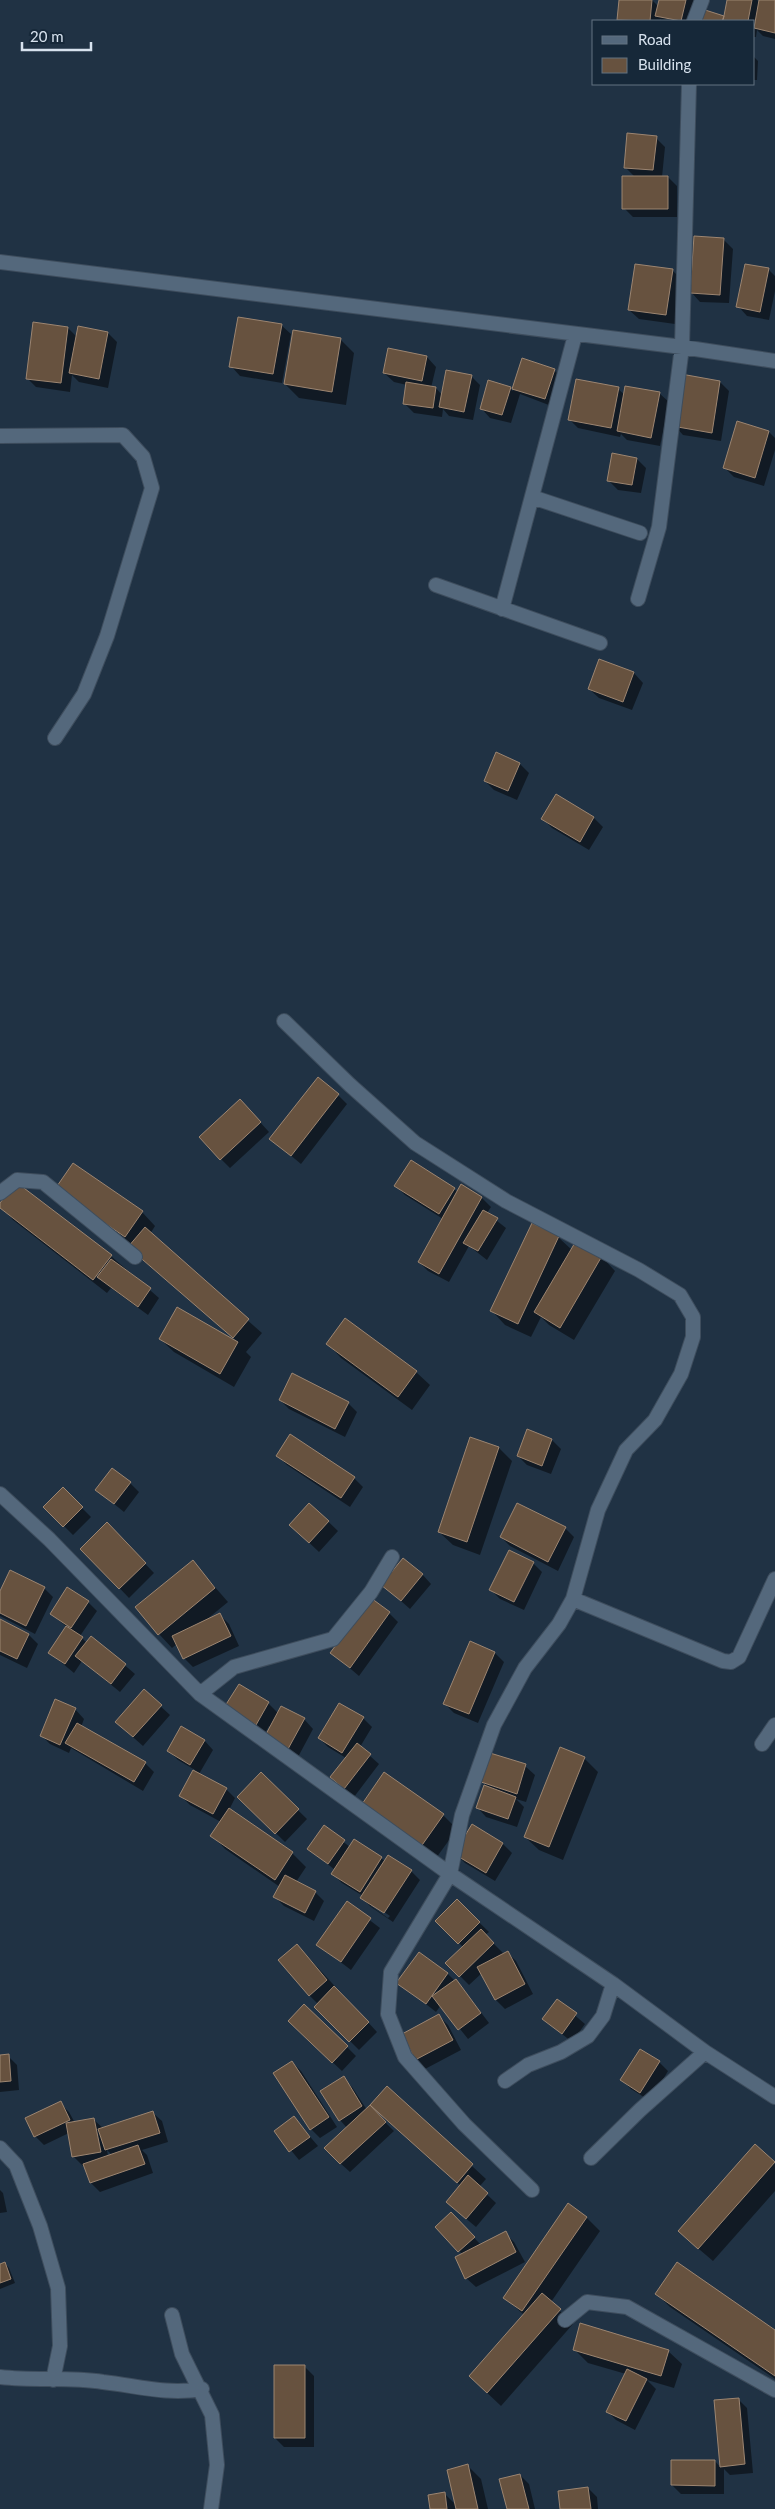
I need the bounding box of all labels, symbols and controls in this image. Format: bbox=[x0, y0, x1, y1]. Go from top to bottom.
scale bar bbox=[22, 20, 91, 52]
legend bbox=[592, 20, 755, 85]
text: 20 m bbox=[30, 27, 64, 45]
text: Road bbox=[638, 30, 671, 48]
text: Building bbox=[638, 55, 691, 73]

